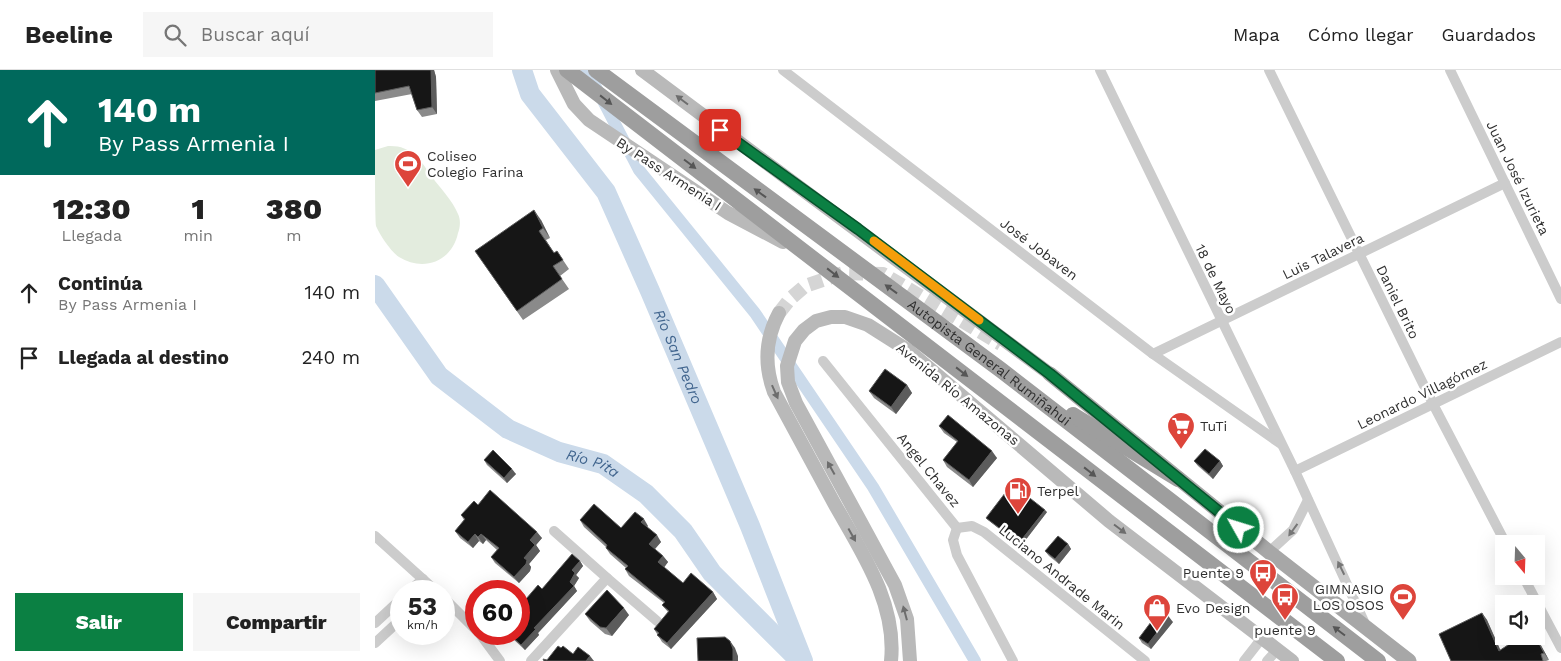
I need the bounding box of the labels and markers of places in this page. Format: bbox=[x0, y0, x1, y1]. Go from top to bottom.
pin bbox=[699, 109, 741, 151]
place label: Coliseo Colegio Farina bbox=[427, 148, 524, 180]
sports icon: Coliseo Colegio Farina bbox=[393, 149, 423, 188]
supermarket icon: TuTi bbox=[1166, 411, 1196, 450]
place label: TuTi bbox=[1200, 418, 1227, 434]
fuel station icon: Terpel bbox=[1003, 476, 1033, 515]
place label: Terpel bbox=[1037, 483, 1080, 499]
bus stop icon: Puente 9 bbox=[1248, 558, 1278, 597]
place label: Puente 9 bbox=[1183, 565, 1244, 581]
place label: GIMNASIO LOS OSOS bbox=[1313, 581, 1384, 613]
bus stop icon: puente 9 bbox=[1270, 582, 1300, 621]
sports icon: GIMNASIO LOS OSOS bbox=[1388, 582, 1418, 621]
shop icon: Evo Design bbox=[1142, 593, 1172, 632]
place label: Evo Design bbox=[1176, 600, 1250, 616]
place label: puente 9 bbox=[1254, 622, 1316, 638]

